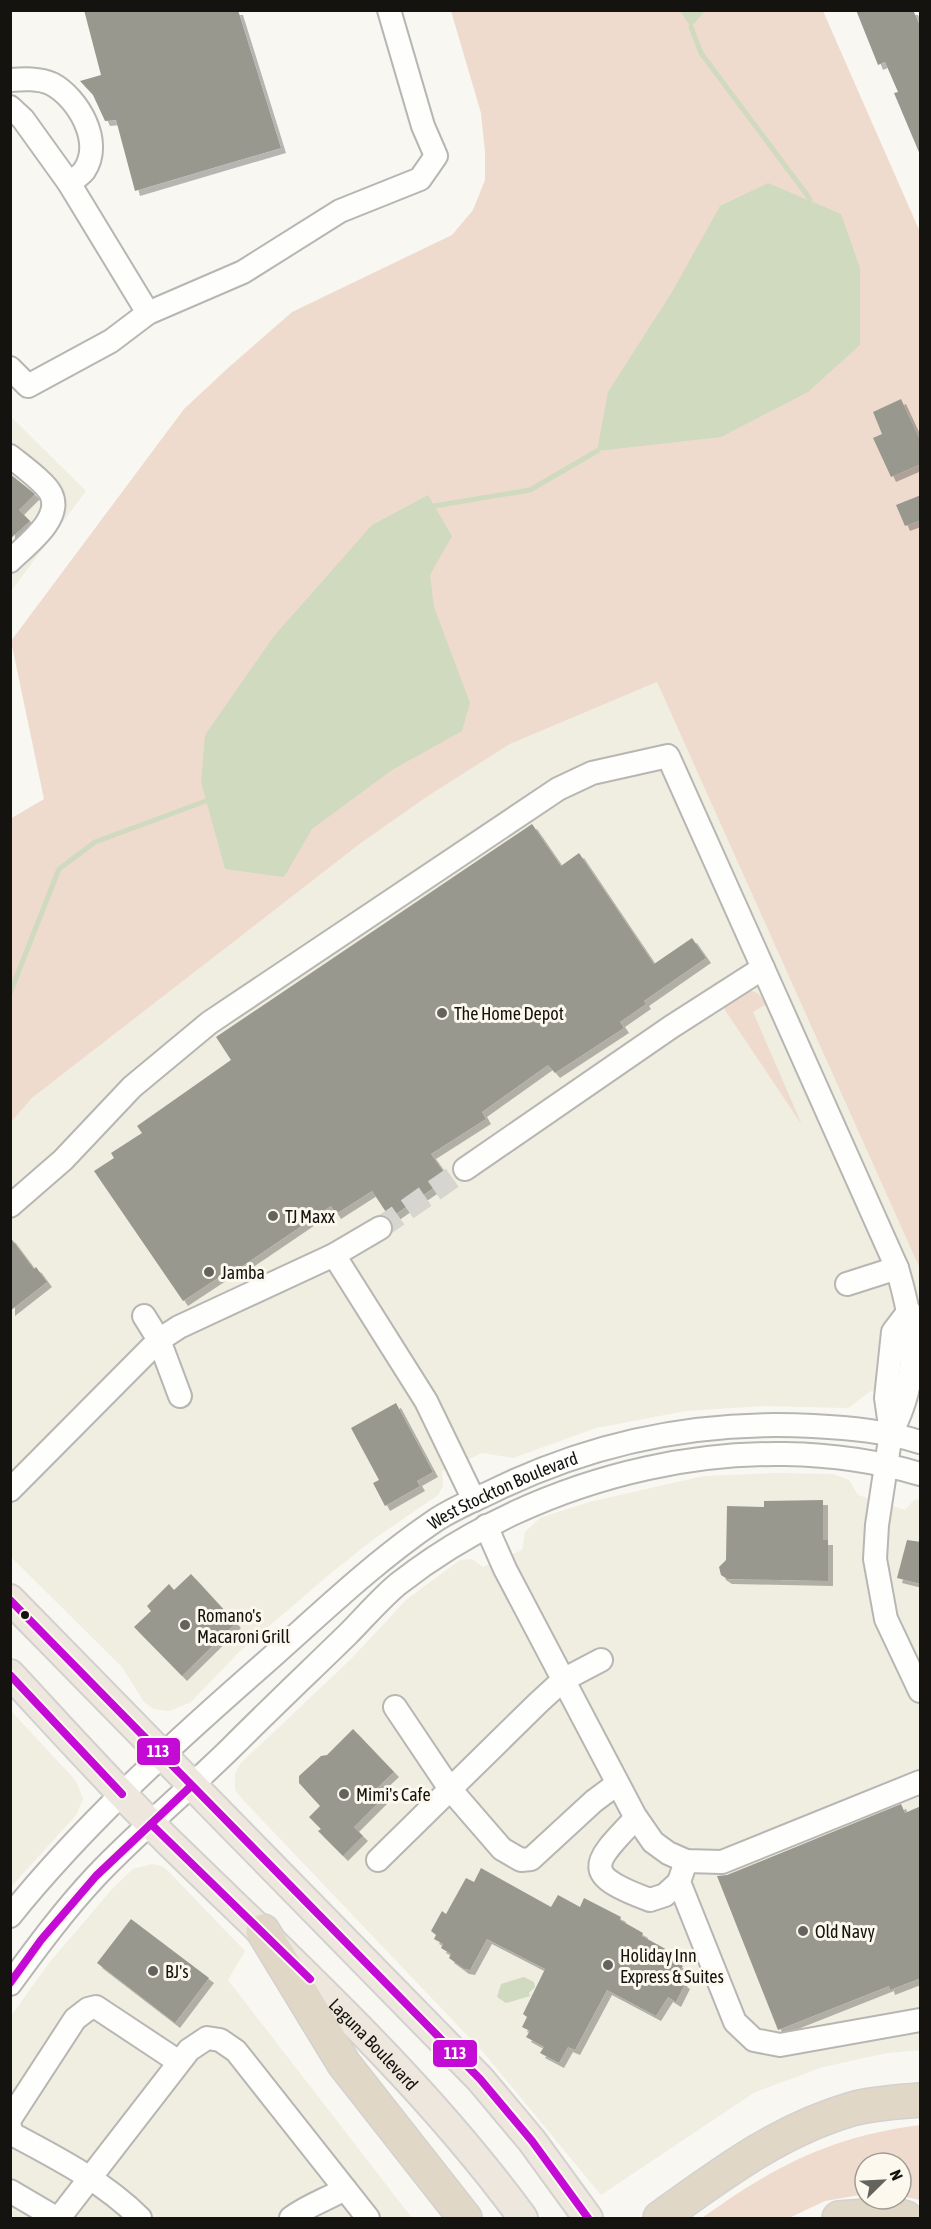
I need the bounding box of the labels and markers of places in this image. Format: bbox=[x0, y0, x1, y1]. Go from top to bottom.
place label: The Home Depot bbox=[454, 1003, 564, 1024]
marker: The Home Depot bbox=[435, 1006, 449, 1020]
place label: TJ Maxx bbox=[285, 1206, 335, 1227]
marker: TJ Maxx bbox=[266, 1209, 280, 1223]
place label: Jamba bbox=[221, 1262, 265, 1283]
marker: Jamba bbox=[202, 1265, 216, 1279]
place label: Romano's Macaroni Grill bbox=[197, 1605, 290, 1647]
unlabelled marker bbox=[19, 1609, 31, 1621]
marker: Romano's Macaroni Grill bbox=[178, 1618, 192, 1632]
place label: Mimi's Cafe bbox=[356, 1784, 431, 1805]
marker: Mimi's Cafe bbox=[337, 1787, 351, 1801]
place label: Old Navy bbox=[815, 1921, 875, 1942]
marker: Old Navy bbox=[796, 1924, 810, 1938]
place label: Holiday Inn Express & Suites bbox=[620, 1945, 724, 1987]
marker: Holiday Inn Express & Suites bbox=[601, 1958, 615, 1972]
place label: BJ's bbox=[165, 1961, 189, 1982]
marker: BJ's bbox=[146, 1964, 160, 1978]

